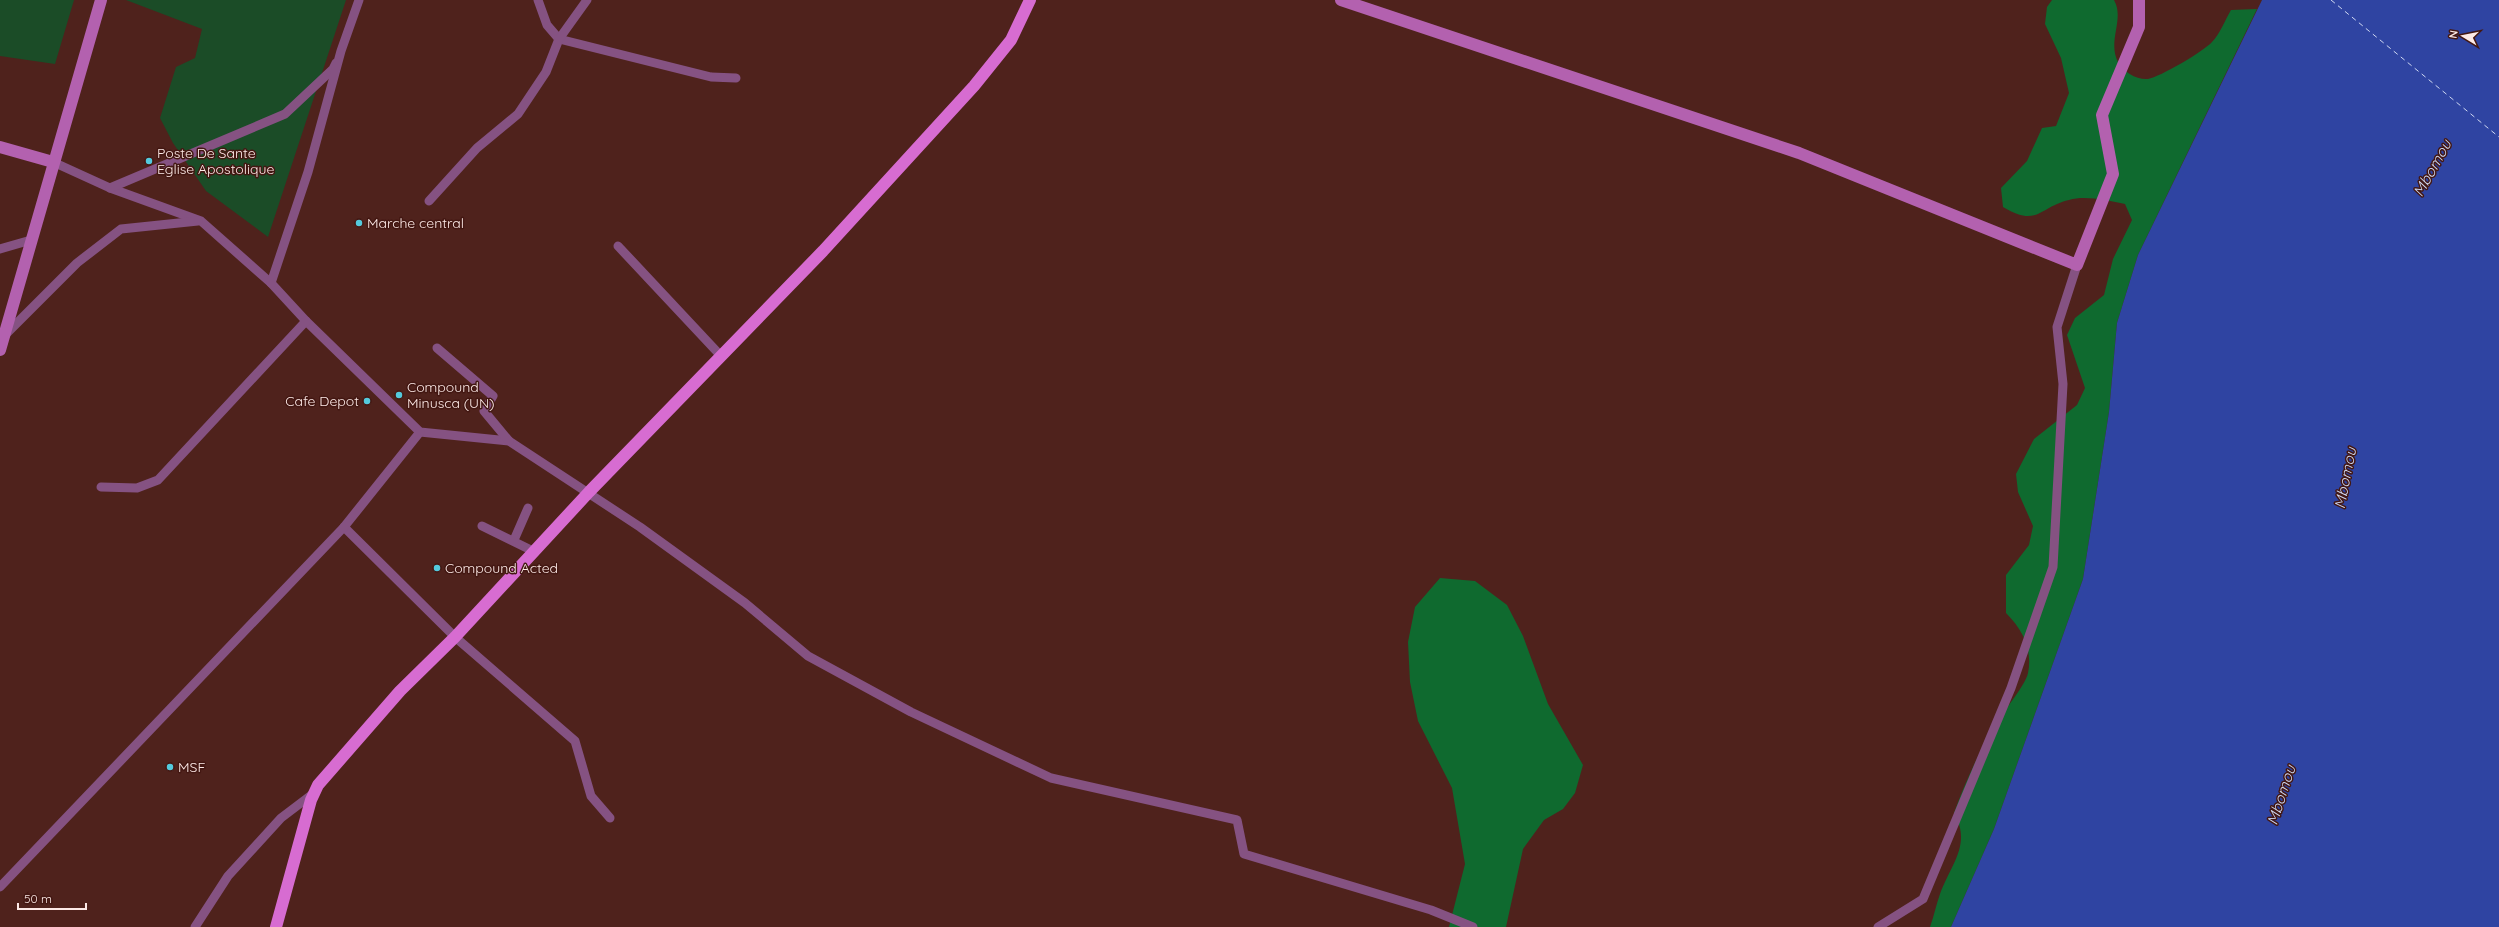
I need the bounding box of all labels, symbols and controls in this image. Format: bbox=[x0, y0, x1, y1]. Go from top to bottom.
north arrow bbox=[2443, 16, 2483, 56]
text: N bbox=[2446, 29, 2461, 39]
water label: Mbomou bbox=[2409, 135, 2456, 200]
place label: Poste De Sante Eglise Apostolique bbox=[157, 144, 274, 178]
marker: Poste De Sante Eglise Apostolique bbox=[144, 156, 154, 166]
place label: Marche central bbox=[367, 214, 464, 232]
marker: Marche central bbox=[354, 218, 364, 228]
place label: Compound Minusca (UN) bbox=[407, 378, 494, 412]
marker: Compound Minusca (UN) bbox=[394, 390, 404, 400]
place label: Cafe Depot bbox=[285, 392, 359, 410]
marker: Cafe Depot bbox=[362, 396, 372, 406]
water label: Mbomou bbox=[2330, 444, 2361, 510]
place label: Compound Acted bbox=[445, 559, 558, 577]
marker: Compound Acted bbox=[432, 563, 442, 573]
place label: MSF bbox=[178, 758, 205, 776]
water label: Mbomou bbox=[2262, 761, 2300, 827]
marker: MSF bbox=[165, 762, 175, 772]
scale bar bbox=[18, 885, 86, 911]
text: 50 m bbox=[24, 891, 52, 906]

